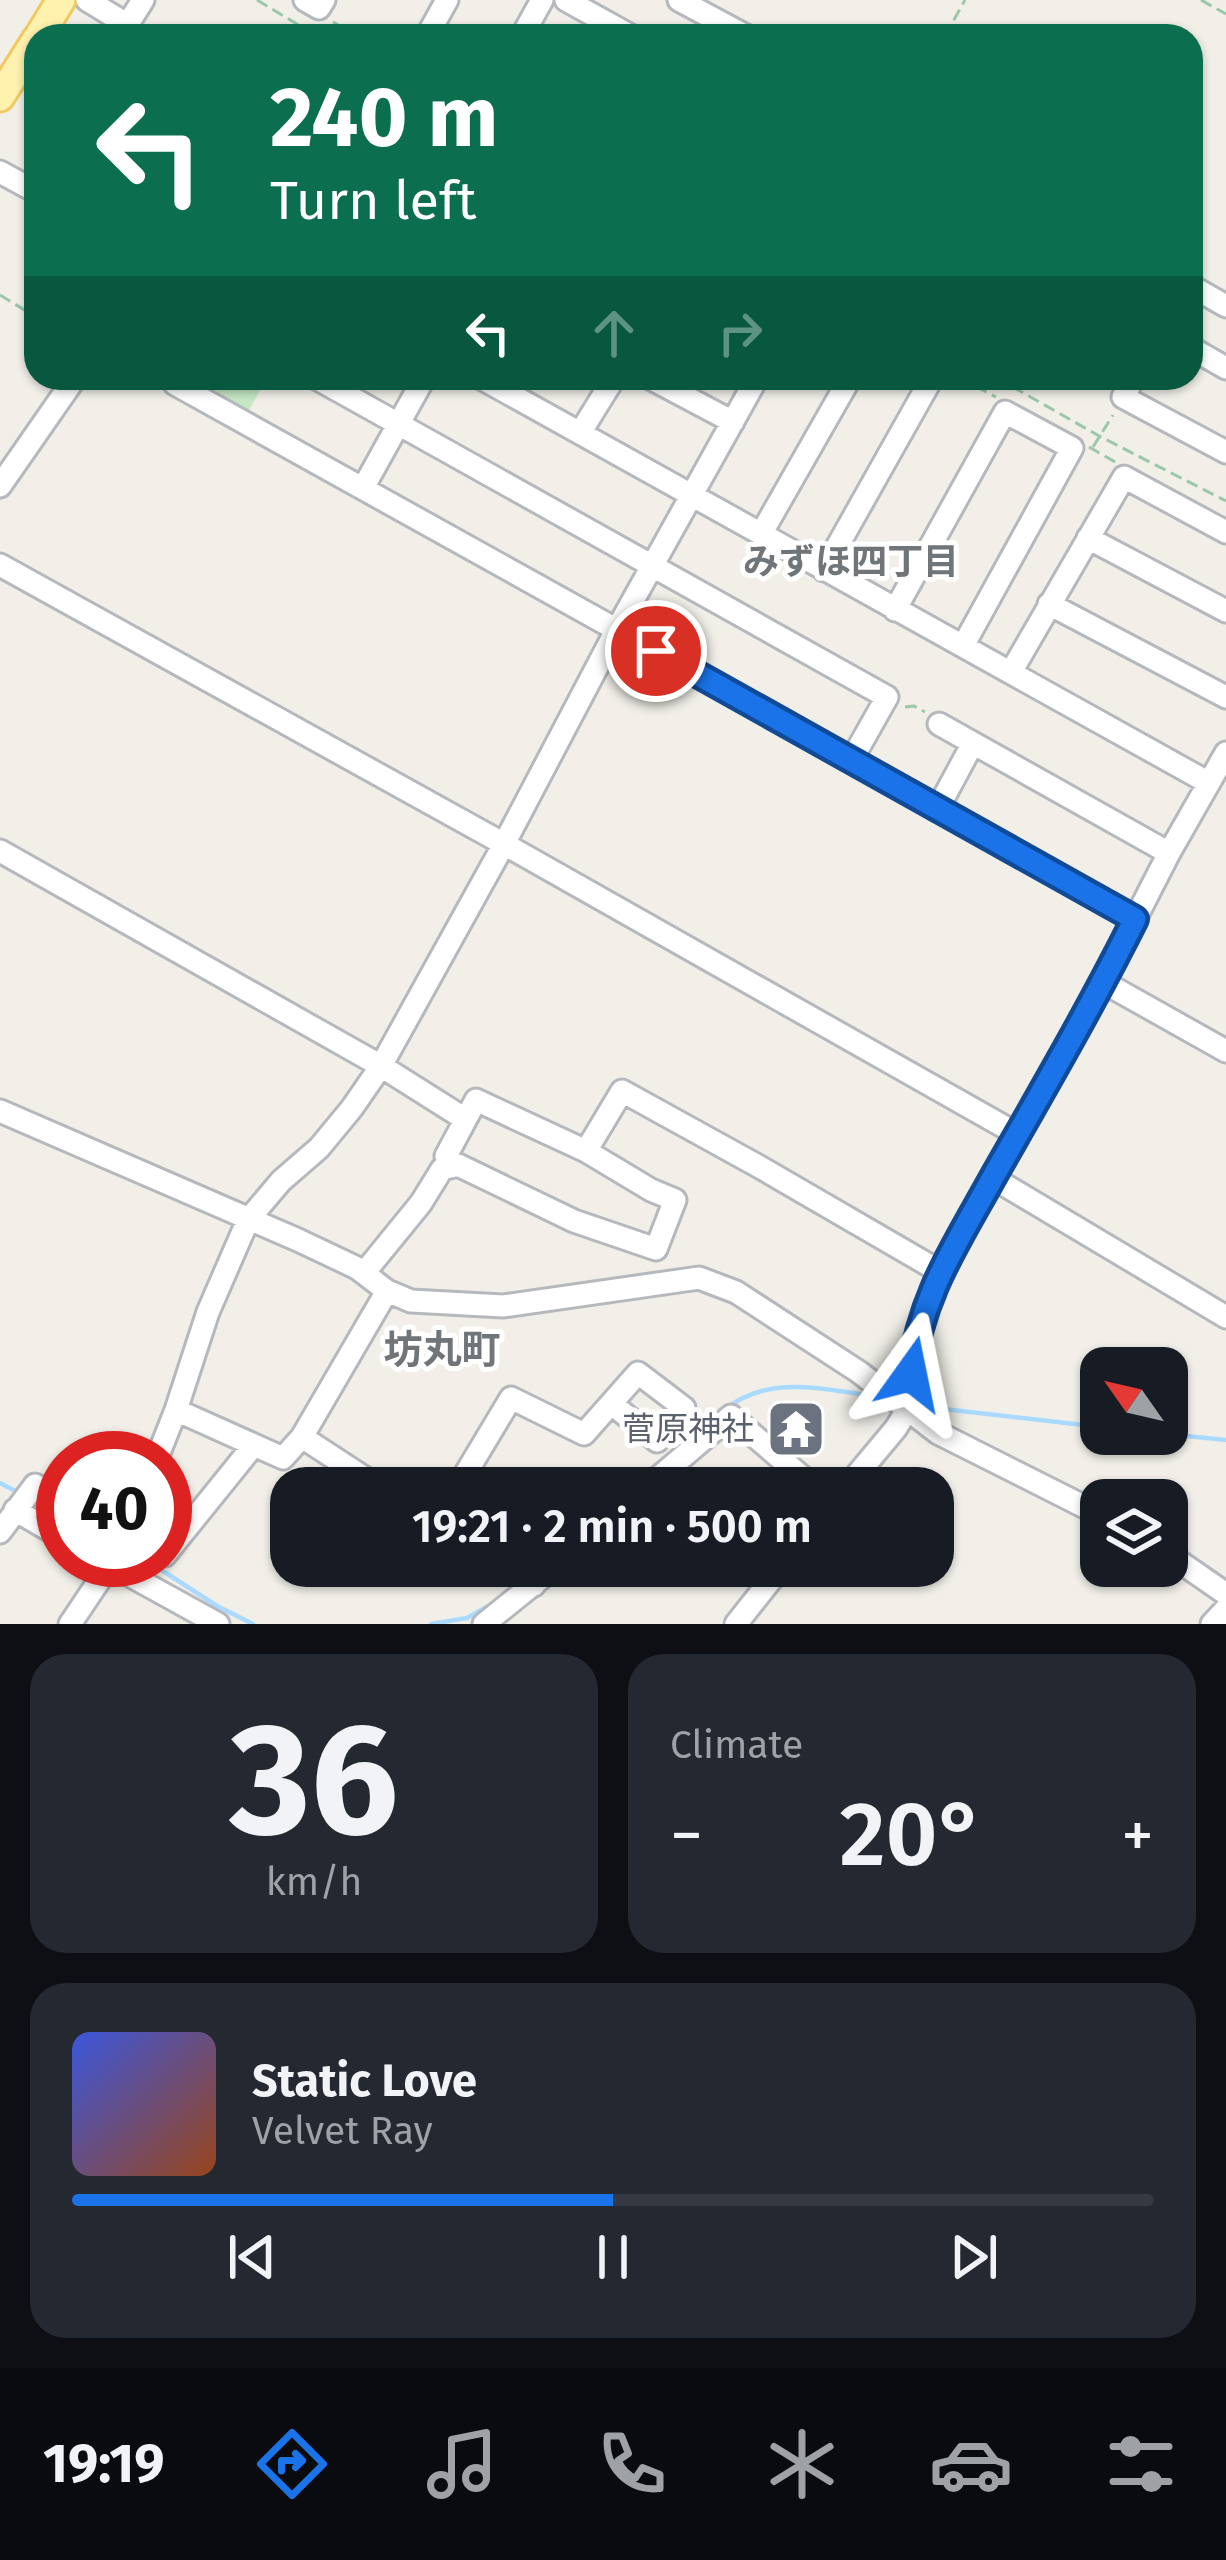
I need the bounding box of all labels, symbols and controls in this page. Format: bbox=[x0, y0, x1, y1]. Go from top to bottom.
text: 240 m bbox=[270, 67, 498, 168]
icon: left bbox=[72, 72, 228, 228]
text: Turn left bbox=[270, 169, 477, 233]
icon: left bbox=[455, 300, 521, 366]
icon: ahead bbox=[581, 300, 647, 366]
icon: right bbox=[707, 300, 773, 366]
district label: みずほ四丁目 bbox=[743, 540, 959, 584]
pin bbox=[605, 600, 707, 702]
icon: arrive bbox=[623, 618, 689, 684]
position arrow bbox=[848, 1311, 974, 1437]
district label: 坊丸町 bbox=[383, 1327, 501, 1373]
north arrow bbox=[1080, 1347, 1188, 1455]
map controls bbox=[1080, 1347, 1188, 1587]
temple icon: 菅原神社 bbox=[765, 1398, 827, 1460]
place label: 菅原神社 bbox=[622, 1409, 754, 1449]
speed limit sign: 40 bbox=[36, 1431, 192, 1587]
button: layers bbox=[1080, 1479, 1188, 1587]
text: 19:21 · 2 min · 500 m bbox=[412, 1500, 812, 1554]
text: 36 bbox=[229, 1687, 399, 1874]
text: Climate bbox=[670, 1722, 803, 1768]
text: 20° bbox=[839, 1781, 985, 1889]
text: − bbox=[670, 1796, 703, 1875]
text: + bbox=[1121, 1796, 1154, 1875]
text: km/h bbox=[266, 1859, 362, 1905]
text: Static Love bbox=[252, 2054, 477, 2108]
text: Velvet Ray bbox=[252, 2108, 433, 2154]
icon: previous bbox=[219, 2224, 285, 2290]
icon: pause bbox=[580, 2224, 646, 2290]
icon: next bbox=[941, 2224, 1007, 2290]
icon: directions bbox=[250, 2422, 334, 2506]
icon: music bbox=[420, 2422, 504, 2506]
icon: phone bbox=[590, 2422, 674, 2506]
icon: climate bbox=[760, 2422, 844, 2506]
icon: car bbox=[929, 2422, 1013, 2506]
icon: filters bbox=[1099, 2422, 1183, 2506]
text: 19:19 bbox=[43, 2432, 165, 2496]

